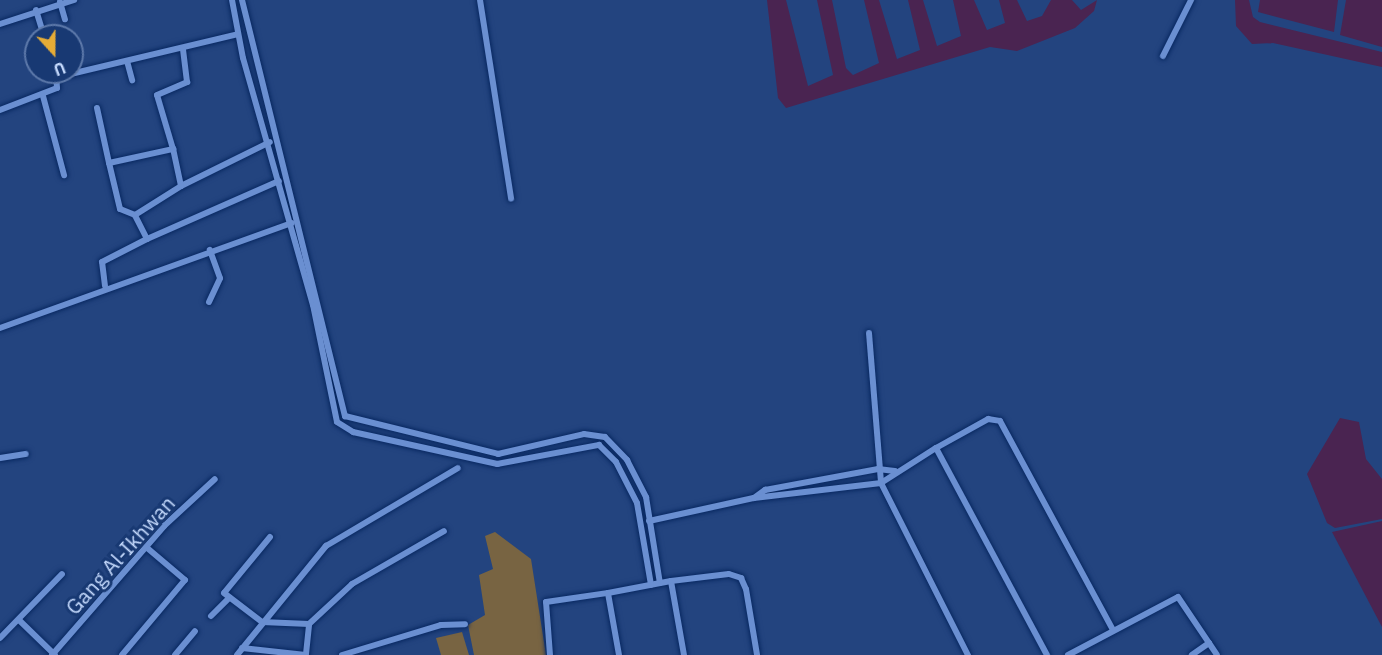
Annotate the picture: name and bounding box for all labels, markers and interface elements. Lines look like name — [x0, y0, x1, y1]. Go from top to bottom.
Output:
north arrow — [24, 24, 84, 84]
text: U — [51, 58, 69, 80]
street label: Gang Al-Ikhwan — [60, 491, 180, 619]

